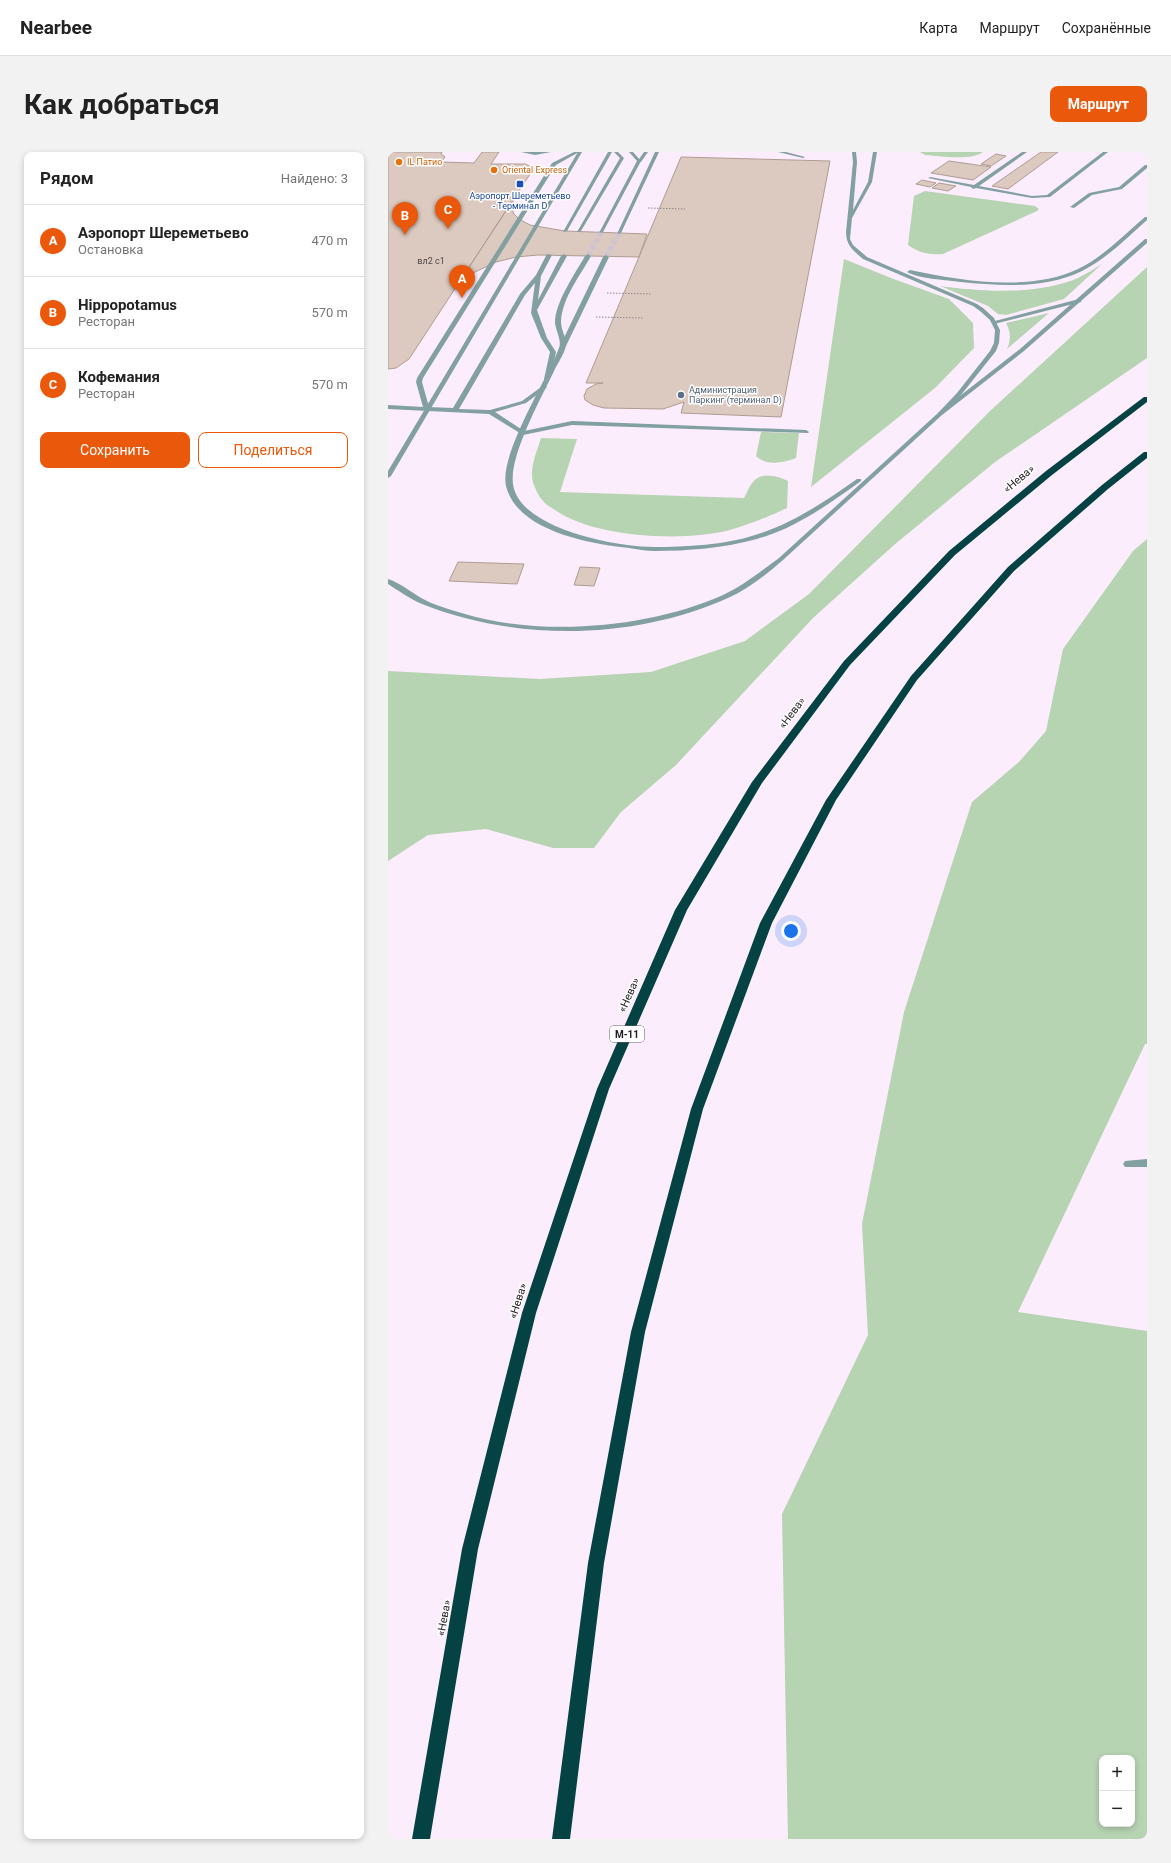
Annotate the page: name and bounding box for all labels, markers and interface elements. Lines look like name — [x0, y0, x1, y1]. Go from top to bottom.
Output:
text: Nearbee — [20, 16, 92, 39]
text: Карта — [919, 20, 958, 36]
text: Маршрут — [980, 20, 1040, 36]
text: Сохранённые — [1062, 20, 1151, 36]
button: Маршрут — [1050, 86, 1147, 122]
text: Как добраться — [24, 88, 220, 121]
marker: IL Патио — [394, 157, 404, 167]
place label: IL Патио — [407, 157, 442, 167]
marker: Oriental Express — [489, 165, 499, 175]
place label: Oriental Express — [502, 165, 567, 175]
text: Рядом — [40, 168, 94, 188]
text: Найдено: 3 — [281, 171, 348, 186]
marker: Аэропорт Шереметьево - Терминал D — [515, 179, 525, 189]
place label: Аэропорт Шереметьево - Терминал D — [469, 191, 571, 211]
pin: C — [435, 196, 461, 229]
pin: B — [392, 202, 418, 235]
text: Аэропорт Шереметьево — [78, 224, 249, 242]
text: A — [49, 233, 57, 248]
text: 470 m — [311, 233, 348, 248]
text: Остановка — [78, 242, 143, 257]
house number: вл2 с1 — [417, 256, 445, 266]
pin: A — [449, 265, 475, 298]
text: Hippopotamus — [78, 296, 177, 314]
text: B — [49, 305, 57, 320]
text: 570 m — [311, 305, 348, 320]
text: Ресторан — [78, 314, 135, 329]
text: Кофемания — [78, 368, 160, 386]
text: C — [49, 377, 57, 392]
text: 570 m — [311, 377, 348, 392]
place label: Администрация Паркинг (терминал D) — [689, 385, 782, 406]
text: Ресторан — [78, 386, 135, 401]
marker: Администрация Паркинг (терминал D) — [676, 390, 686, 400]
button: Сохранить — [40, 432, 190, 468]
button: Поделиться — [198, 432, 348, 468]
street label: «Нева» — [1001, 462, 1037, 496]
street label: «Нева» — [776, 695, 808, 731]
your location — [781, 921, 801, 941]
street label: «Нева» — [616, 976, 642, 1014]
road number: М-11 — [610, 1026, 644, 1042]
street label: «Нева» — [506, 1282, 530, 1320]
street label: «Нева» — [434, 1599, 454, 1637]
map controls — [1099, 1755, 1135, 1827]
button: + — [1099, 1755, 1135, 1791]
button: − — [1099, 1791, 1135, 1827]

